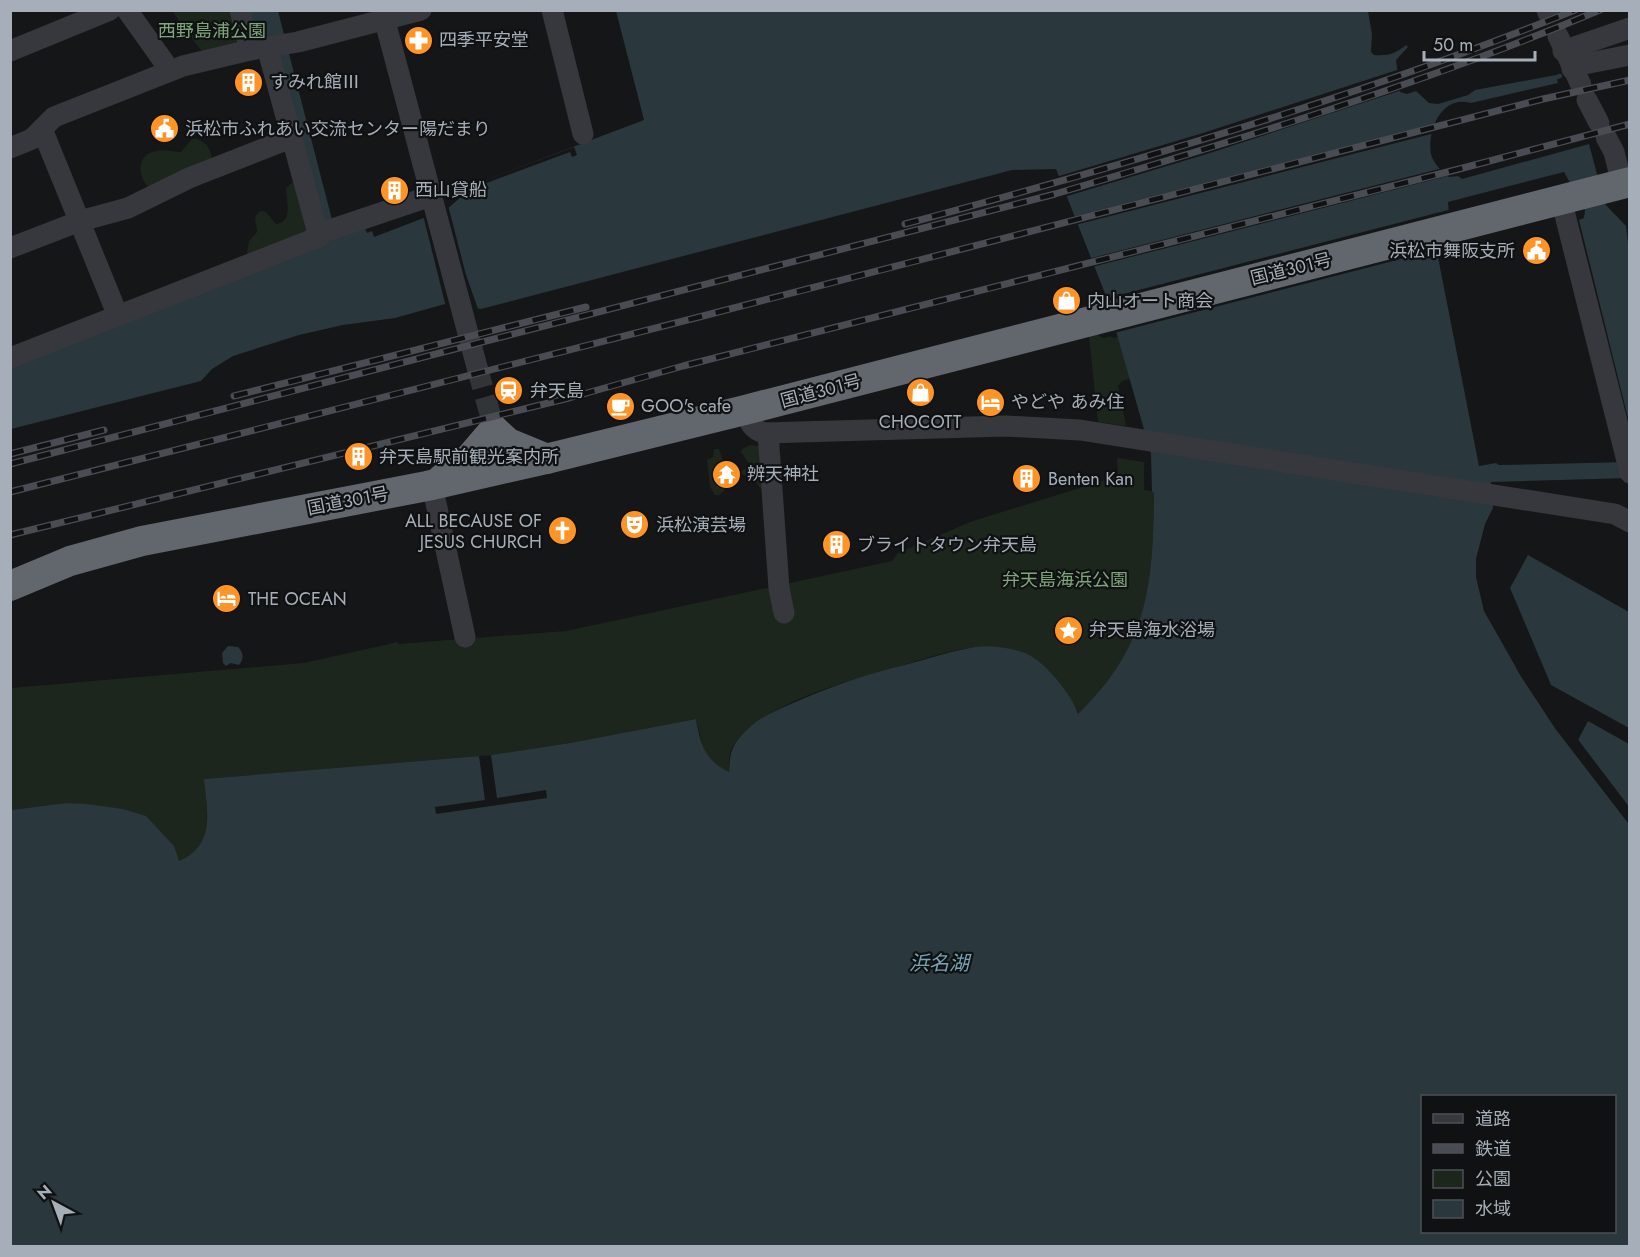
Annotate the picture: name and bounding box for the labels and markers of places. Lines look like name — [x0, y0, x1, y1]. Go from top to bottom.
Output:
pharmacy icon: 四季平安堂 — [402, 24, 434, 56]
place label: 四季平安堂 — [439, 27, 529, 53]
building icon: すみれ館Ⅲ — [233, 66, 265, 98]
place label: すみれ館Ⅲ — [270, 69, 360, 95]
public building icon: 浜松市ふれあい交流センター陽だまり — [148, 113, 180, 145]
place label: 浜松市ふれあい交流センター陽だまり — [185, 116, 491, 142]
building icon: 西山貸船 — [378, 174, 410, 206]
place label: 西山貸船 — [415, 177, 487, 203]
public building icon: 浜松市舞阪支所 — [1520, 235, 1552, 267]
place label: 浜松市舞阪支所 — [1389, 238, 1515, 264]
shop icon: 内山オート商会 — [1050, 285, 1082, 317]
place label: 内山オート商会 — [1087, 288, 1213, 314]
station icon: 弁天島 — [493, 375, 525, 407]
shop icon: CHOCOTT — [904, 377, 936, 409]
place label: 弁天島 — [530, 378, 584, 404]
hotel icon: やどや あみ住 — [974, 386, 1006, 418]
place label: やどや あみ住 — [1011, 389, 1124, 415]
cafe icon: GOO's cafe — [604, 390, 636, 422]
place label: GOO's cafe — [641, 393, 731, 419]
place label: CHOCOTT — [879, 409, 962, 435]
building icon: 弁天島駅前観光案内所 — [342, 441, 374, 473]
place label: 弁天島駅前観光案内所 — [379, 444, 559, 470]
temple icon: 辨天神社 — [710, 458, 742, 490]
place label: 辨天神社 — [747, 461, 819, 487]
building icon: Benten Kan — [1011, 463, 1043, 495]
place label: Benten Kan — [1048, 466, 1133, 492]
place label: ALL BECAUSE OF JESUS CHURCH — [405, 508, 542, 555]
theatre icon: 浜松演芸場 — [619, 509, 651, 541]
place label: 浜松演芸場 — [656, 512, 746, 538]
church icon: ALL BECAUSE OF JESUS CHURCH — [547, 515, 579, 547]
building icon: ブライトタウン弁天島 — [820, 529, 852, 561]
place label: ブライトタウン弁天島 — [857, 532, 1037, 558]
hotel icon: THE OCEAN — [211, 583, 243, 615]
place label: THE OCEAN — [248, 586, 347, 612]
place icon: 弁天島海水浴場 — [1052, 614, 1084, 646]
place label: 弁天島海水浴場 — [1089, 617, 1215, 643]

